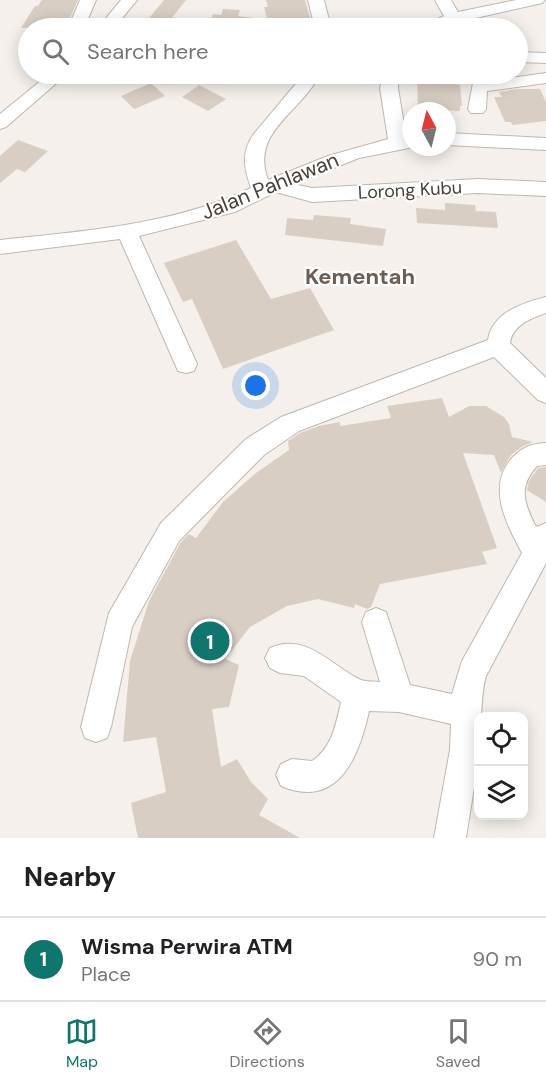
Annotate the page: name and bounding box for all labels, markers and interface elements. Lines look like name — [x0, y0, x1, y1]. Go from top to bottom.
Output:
search box — [18, 18, 528, 84]
icon: search — [39, 35, 72, 68]
text: Search here — [87, 37, 208, 66]
north arrow — [402, 102, 456, 156]
street label: Jalan Pahlawan — [197, 146, 343, 226]
street label: Lorong Kubu — [357, 175, 463, 205]
district label: Kementah — [305, 262, 415, 291]
your location — [241, 371, 270, 400]
pin: 1 — [190, 618, 230, 664]
map controls — [474, 712, 528, 820]
button: locate — [474, 712, 528, 766]
button: layers — [474, 766, 528, 820]
text: Nearby — [24, 860, 116, 894]
text: Wisma Perwira ATM — [81, 932, 293, 961]
text: 1 — [40, 946, 47, 972]
text: 90 m — [473, 946, 522, 972]
text: Place — [81, 961, 131, 987]
tab: Map — [65, 1015, 98, 1072]
tab: Directions — [229, 1015, 305, 1072]
tab: Saved — [436, 1015, 481, 1072]

